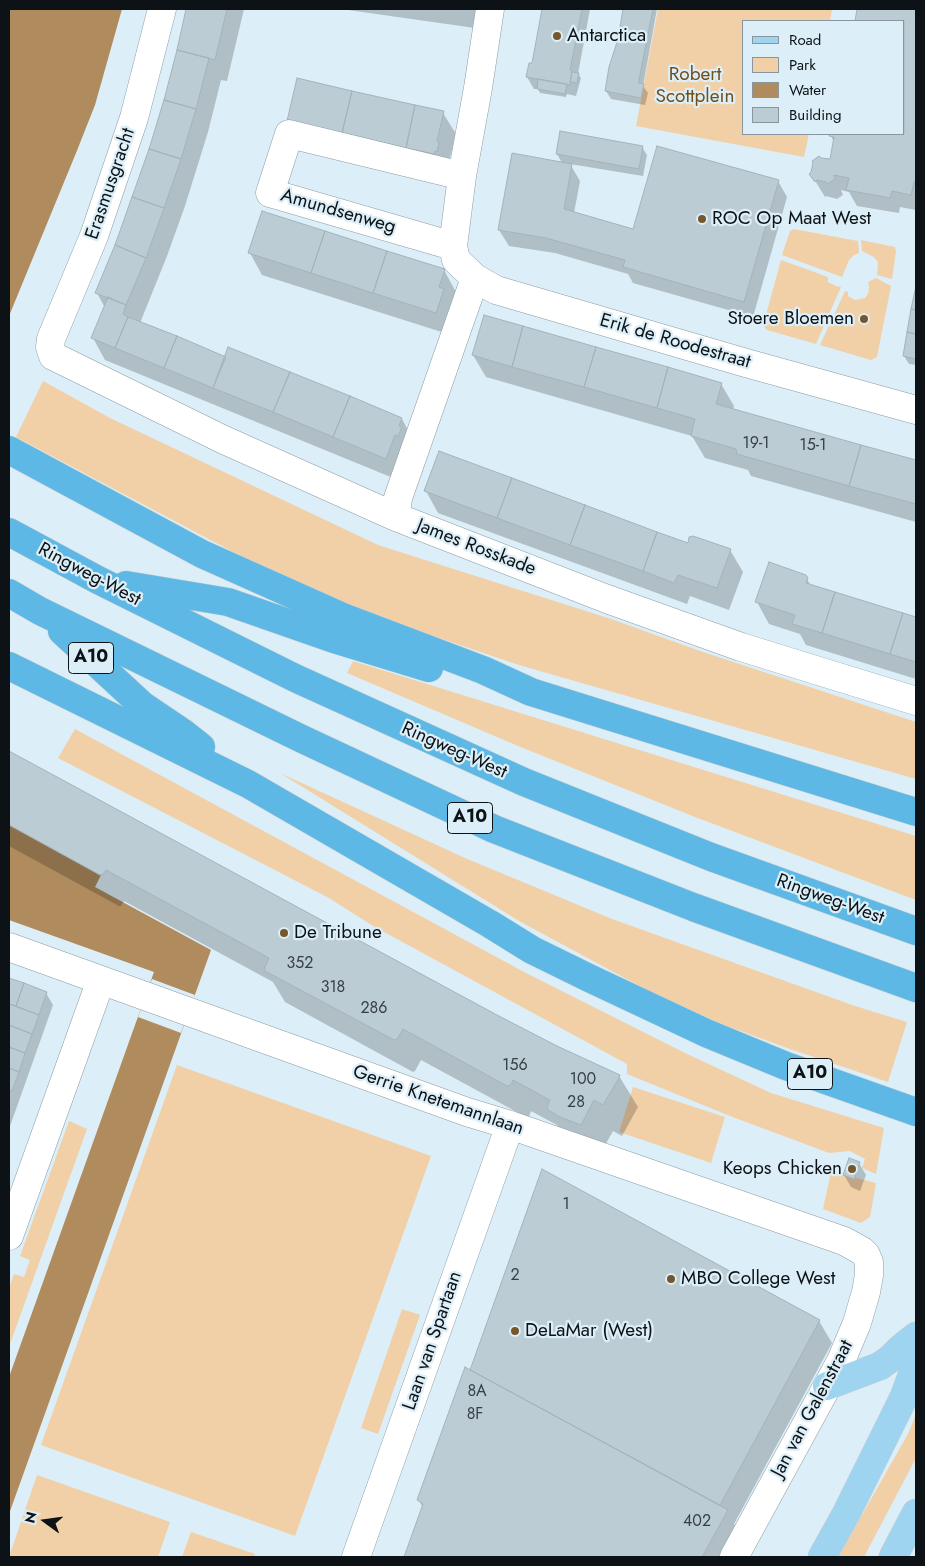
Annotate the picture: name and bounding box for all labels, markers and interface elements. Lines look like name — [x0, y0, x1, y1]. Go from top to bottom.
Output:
legend — [742, 20, 905, 135]
place label: Antarctica — [567, 25, 646, 47]
text: Road — [789, 29, 821, 51]
marker: Antarctica — [551, 30, 563, 42]
text: Park — [789, 54, 816, 76]
park label: Robert Scottplein — [656, 64, 734, 108]
text: Water — [789, 79, 826, 101]
text: Building — [789, 104, 841, 126]
street label: Erasmusgracht — [81, 125, 141, 243]
street label: Amundsenweg — [278, 185, 398, 239]
place label: ROC Op Maat West — [712, 208, 871, 230]
marker: ROC Op Maat West — [696, 213, 708, 225]
place label: Stoere Bloemen — [727, 308, 854, 330]
street label: Erik de Roodestraat — [597, 310, 753, 374]
marker: Stoere Bloemen — [858, 313, 870, 325]
house number: 19-1 — [743, 434, 769, 454]
house number: 15-1 — [800, 436, 826, 456]
street label: James Rosskade — [413, 515, 539, 581]
street label: Ringweg-West — [34, 538, 144, 612]
road number: A10 — [68, 642, 114, 674]
street label: Ringweg-West — [398, 718, 510, 784]
road number: A10 — [448, 802, 492, 834]
street label: Ringweg-West — [773, 870, 887, 930]
place label: De Tribune — [294, 922, 382, 944]
marker: De Tribune — [278, 927, 290, 939]
house number: 352 — [287, 954, 313, 974]
house number: 318 — [321, 978, 345, 998]
house number: 286 — [360, 999, 388, 1019]
house number: 156 — [502, 1056, 528, 1076]
road number: A10 — [788, 1058, 832, 1090]
street label: Gerrie Knetemannlaan — [350, 1061, 526, 1141]
house number: 100 — [570, 1070, 596, 1090]
house number: 28 — [567, 1093, 585, 1113]
place label: Keops Chicken — [723, 1158, 842, 1180]
marker: Keops Chicken — [846, 1163, 858, 1175]
house number: 1 — [562, 1195, 570, 1215]
house number: 2 — [510, 1266, 520, 1286]
place label: MBO College West — [681, 1268, 835, 1290]
street label: Laan van Spartaan — [399, 1269, 467, 1413]
marker: MBO College West — [665, 1273, 677, 1285]
place label: DeLaMar (West) — [525, 1320, 653, 1342]
marker: DeLaMar (West) — [509, 1325, 521, 1337]
street label: Jan van Galenstraat — [767, 1336, 859, 1482]
house number: 8A — [467, 1382, 487, 1402]
house number: 8F — [467, 1405, 483, 1425]
north arrow — [20, 1496, 70, 1546]
text: N — [19, 1510, 41, 1525]
house number: 402 — [683, 1512, 711, 1532]

